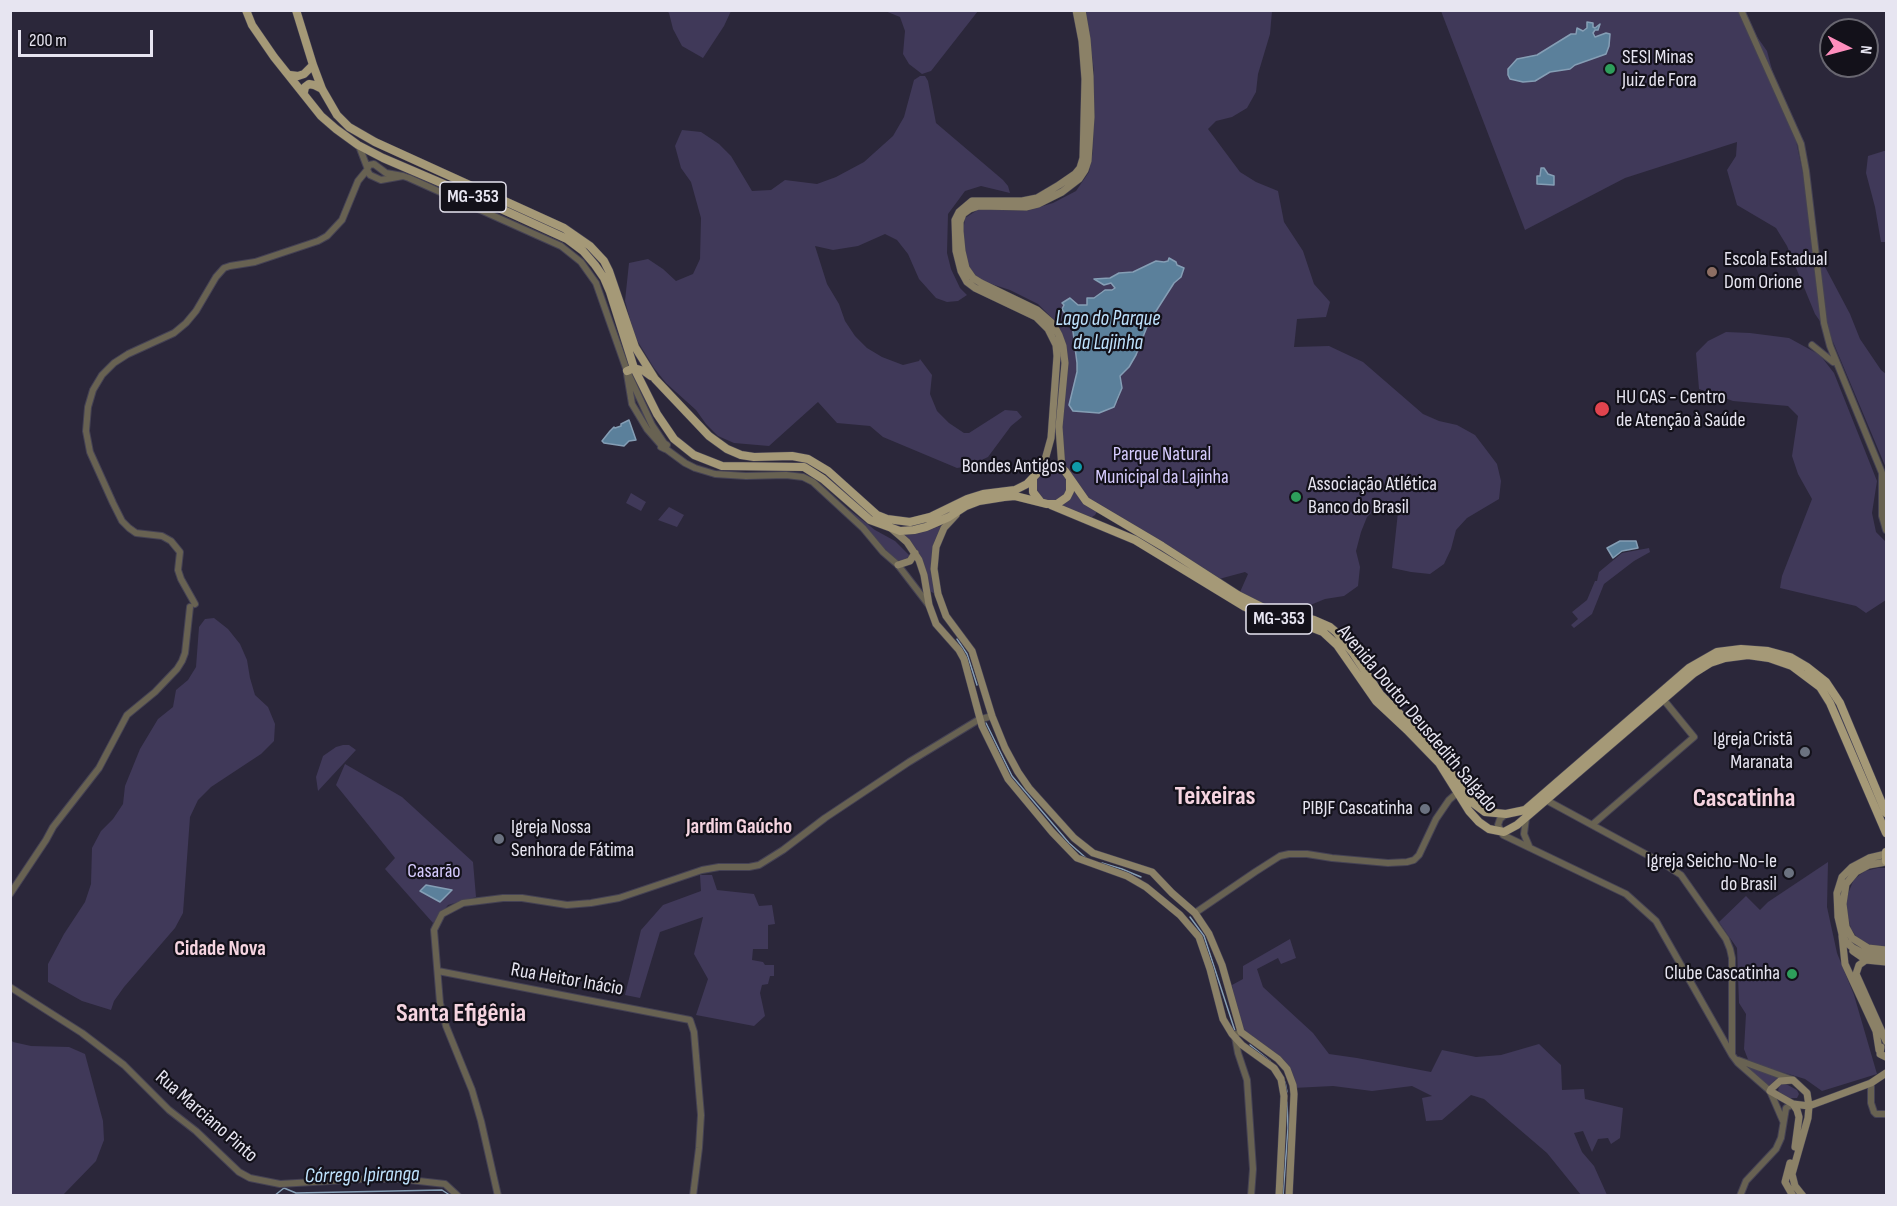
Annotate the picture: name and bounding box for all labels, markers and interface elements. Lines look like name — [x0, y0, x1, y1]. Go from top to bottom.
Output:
scale bar — [21, 18, 156, 56]
north arrow — [1819, 18, 1879, 78]
text: 200 m — [29, 30, 67, 51]
text: N — [1856, 44, 1875, 55]
place label: SESI Minas Juiz de Fora — [1622, 46, 1697, 93]
marker: SESI Minas Juiz de Fora — [1603, 62, 1617, 76]
road number: MG-353 — [440, 182, 506, 212]
place label: Escola Estadual Dom Orione — [1724, 248, 1827, 295]
marker: Escola Estadual Dom Orione — [1705, 265, 1719, 279]
water label: Lago do Parque da Lajinha — [1056, 307, 1160, 357]
place label: HU CAS - Centro de Atenção à Saúde — [1616, 386, 1745, 433]
marker: HU CAS - Centro de Atenção à Saúde — [1593, 400, 1611, 418]
park label: Parque Natural Municipal da Lajinha — [1095, 443, 1229, 490]
place label: Bondes Antigos — [962, 455, 1065, 479]
marker: Bondes Antigos — [1070, 460, 1084, 474]
place label: Associação Atlética Banco do Brasil — [1308, 473, 1437, 520]
marker: Associação Atlética Banco do Brasil — [1289, 490, 1303, 504]
road number: MG-353 — [1246, 604, 1312, 634]
street label: Avenida Doutor Deusdedith Salgado — [1332, 621, 1502, 817]
place label: Igreja Cristã Maranata — [1713, 728, 1793, 775]
marker: Igreja Cristã Maranata — [1798, 745, 1812, 759]
district label: Teixeiras — [1174, 781, 1256, 813]
district label: Cascatinha — [1693, 783, 1795, 815]
place label: PIBJF Cascatinha — [1302, 797, 1413, 821]
marker: PIBJF Cascatinha — [1418, 802, 1432, 816]
district label: Jardim Gaúcho — [686, 815, 792, 841]
place label: Igreja Nossa Senhora de Fátima — [511, 816, 634, 863]
marker: Igreja Nossa Senhora de Fátima — [492, 832, 506, 846]
place label: Igreja Seicho-No-Ie do Brasil — [1647, 850, 1777, 897]
park label: Casarão — [407, 860, 461, 884]
marker: Igreja Seicho-No-Ie do Brasil — [1782, 866, 1796, 880]
district label: Cidade Nova — [174, 937, 266, 963]
street label: Rua Heitor Inácio — [509, 958, 625, 1002]
place label: Clube Cascatinha — [1664, 962, 1780, 986]
marker: Clube Cascatinha — [1785, 967, 1799, 981]
district label: Santa Efigênia — [396, 998, 526, 1030]
street label: Rua Marciano Pinto — [150, 1066, 262, 1168]
water label: Córrego Ipiranga — [304, 1162, 420, 1190]

